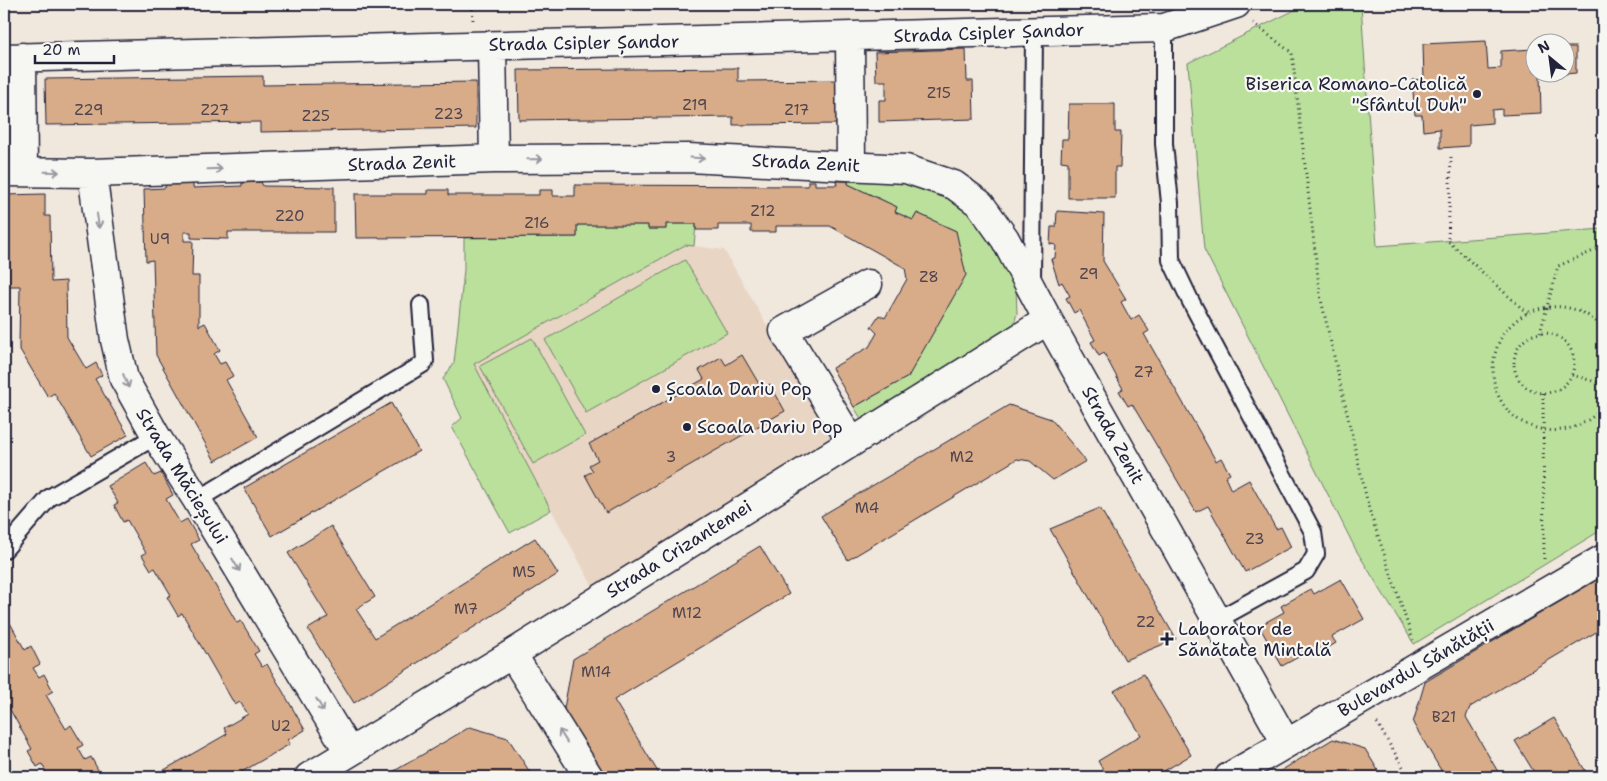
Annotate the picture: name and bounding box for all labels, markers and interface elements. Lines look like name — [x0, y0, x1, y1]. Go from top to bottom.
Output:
street label: Strada Csipler Șandor — [893, 18, 1085, 48]
street label: Strada Csipler Șandor — [488, 29, 680, 57]
scale bar — [35, 32, 114, 64]
north arrow — [1524, 32, 1574, 82]
text: N — [1534, 36, 1553, 57]
text: 20 m — [42, 40, 81, 60]
place label: Biserica Romano-Catolică "Sfântul Duh" — [1246, 72, 1467, 117]
house number: Z15 — [927, 83, 951, 103]
marker: Biserica Romano-Catolică "Sfântul Duh" — [1471, 88, 1483, 100]
house number: Z19 — [683, 95, 707, 115]
house number: Z29 — [75, 100, 103, 120]
house number: Z27 — [201, 100, 229, 120]
house number: Z17 — [785, 100, 809, 120]
house number: Z23 — [435, 104, 463, 124]
house number: Z25 — [302, 106, 330, 126]
street label: Strada Zenit — [751, 148, 861, 178]
street label: Strada Zenit — [347, 149, 457, 177]
one-way arrow — [689, 153, 705, 163]
one-way arrow — [526, 154, 543, 164]
one-way arrow — [206, 164, 223, 174]
one-way arrow — [44, 167, 60, 177]
house number: Z12 — [751, 201, 775, 221]
house number: Z20 — [275, 206, 305, 226]
one-way arrow — [94, 213, 104, 229]
house number: Z16 — [524, 213, 550, 233]
house number: U9 — [150, 229, 170, 249]
house number: Z9 — [1079, 264, 1099, 284]
house number: Z8 — [919, 267, 939, 287]
house number: Z7 — [1134, 362, 1154, 382]
one-way arrow — [122, 373, 132, 388]
place label: Școala Dariu Pop — [666, 377, 812, 401]
street label: Strada Zenit — [1076, 382, 1150, 488]
marker: Școala Dariu Pop — [650, 383, 662, 395]
street label: Strada Măcieșului — [131, 404, 233, 548]
place label: Scoala Dariu Pop — [697, 415, 843, 439]
marker: Scoala Dariu Pop — [681, 421, 693, 433]
house number: 3 — [666, 447, 676, 467]
house number: M2 — [950, 447, 974, 467]
street label: Strada Crizantemei — [602, 494, 756, 604]
house number: M4 — [855, 498, 879, 518]
house number: Z3 — [1245, 529, 1265, 549]
one-way arrow — [232, 558, 242, 572]
house number: M5 — [512, 562, 536, 582]
house number: M7 — [454, 599, 478, 619]
house number: M12 — [672, 603, 702, 623]
house number: Z2 — [1136, 612, 1156, 632]
street label: Bulevardul Sănătății — [1333, 613, 1499, 723]
place label: Laborator de Sănătate Mintală — [1178, 617, 1331, 662]
marker: Laborator de Sănătate Mintală — [1160, 632, 1174, 646]
house number: M14 — [581, 662, 611, 682]
one-way arrow — [316, 697, 326, 711]
house number: B21 — [1432, 707, 1456, 727]
house number: U2 — [271, 716, 291, 736]
one-way arrow — [558, 729, 568, 743]

